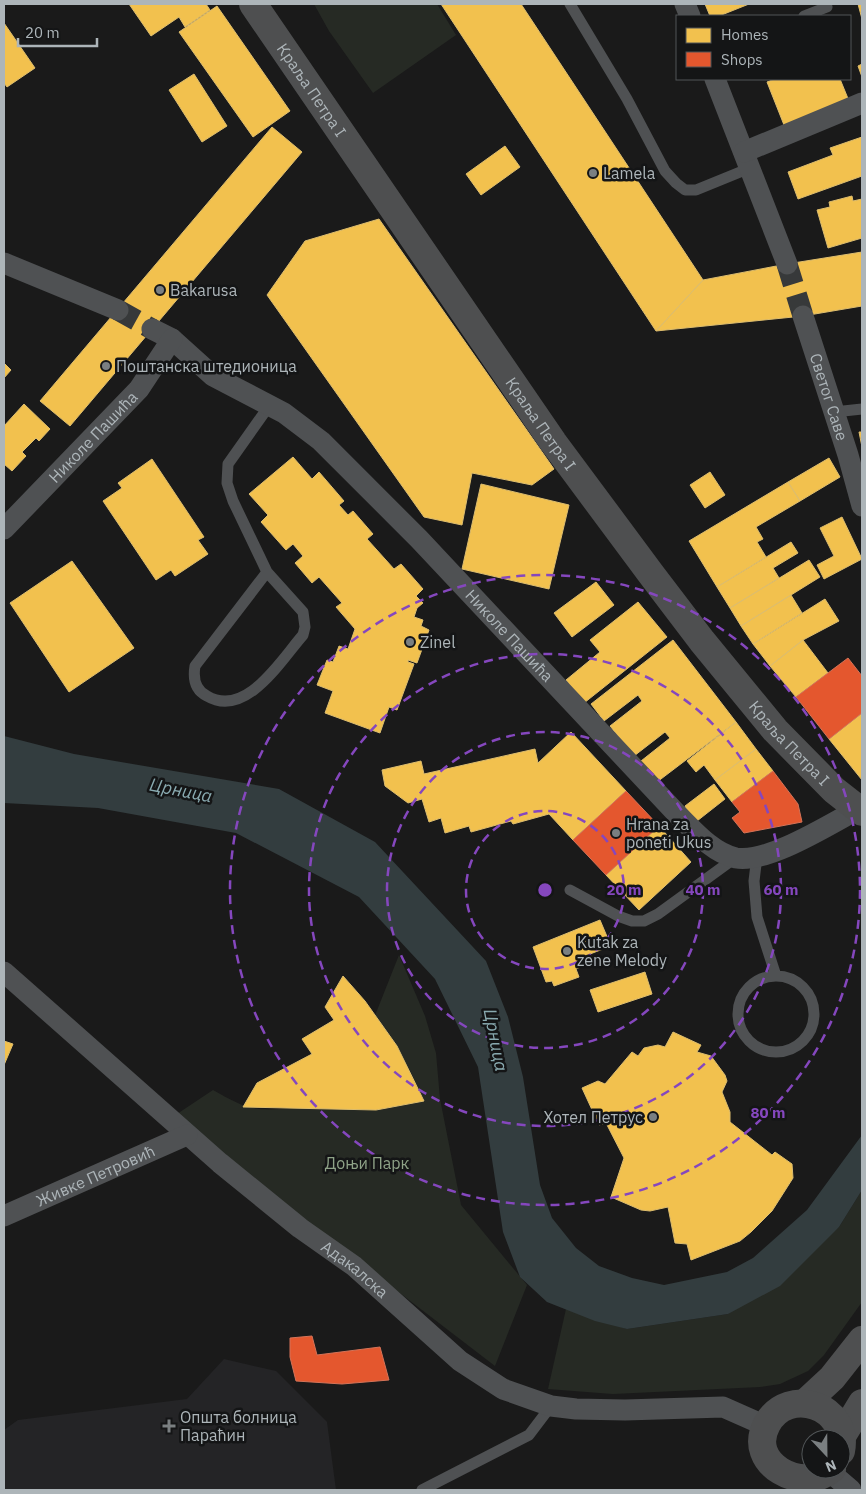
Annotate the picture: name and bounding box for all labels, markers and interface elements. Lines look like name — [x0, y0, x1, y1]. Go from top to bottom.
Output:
scale bar — [18, 15, 96, 47]
legend — [676, 15, 851, 80]
text: 20 m — [25, 23, 60, 42]
text: Homes — [721, 25, 769, 44]
street label: Краља Петра I — [273, 39, 351, 140]
text: Shops — [721, 50, 763, 69]
place label: Lamela — [603, 163, 656, 183]
marker: Lamela — [587, 167, 599, 179]
place label: Bakarusa — [170, 280, 238, 300]
marker: Bakarusa — [154, 284, 166, 296]
street label: Светог Саве — [806, 351, 853, 443]
place label: Поштанска штедионица — [116, 356, 297, 376]
marker: Поштанска штедионица — [100, 360, 112, 372]
street label: Краља Петра I — [502, 373, 580, 474]
street label: Николе Пашића — [44, 387, 142, 487]
street label: Николе Пашића — [461, 585, 558, 686]
place label: Zinel — [420, 632, 456, 652]
marker: Zinel — [404, 636, 416, 648]
street label: Краља Петра I — [745, 696, 834, 790]
water label: Црница — [148, 773, 214, 807]
place label: Hrana za poneti Ukus — [626, 814, 712, 852]
marker: Hrana za poneti Ukus — [610, 827, 622, 839]
text: 20 m — [607, 880, 641, 899]
text: 40 m — [686, 880, 720, 899]
text: 60 m — [764, 880, 798, 899]
centre of rings — [536, 881, 554, 899]
place label: Kutak za zene Melody — [577, 932, 667, 970]
marker: Kutak za zene Melody — [561, 945, 573, 957]
water label: Црница — [479, 1007, 513, 1073]
text: 80 m — [751, 1103, 785, 1122]
place label: Хотел Петрус — [544, 1107, 643, 1127]
marker: Хотел Петрус — [647, 1111, 659, 1123]
street label: Живке Петровић — [33, 1140, 158, 1211]
park label: Доњи Парк — [325, 1153, 410, 1173]
street label: Адакалска — [317, 1236, 393, 1302]
place label: Општа болница Параћин — [180, 1407, 297, 1445]
marker: Општа болница Параћин — [162, 1419, 176, 1433]
north arrow — [801, 1429, 851, 1479]
text: N — [823, 1456, 839, 1476]

